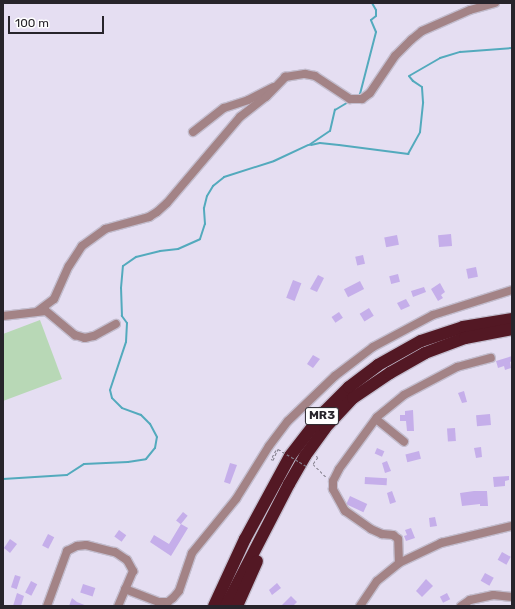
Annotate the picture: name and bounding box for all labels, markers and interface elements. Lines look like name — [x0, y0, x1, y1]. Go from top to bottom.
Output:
scale bar — [10, 8, 106, 34]
text: 100 m — [15, 16, 49, 30]
road number: MR3 — [304, 406, 340, 426]

